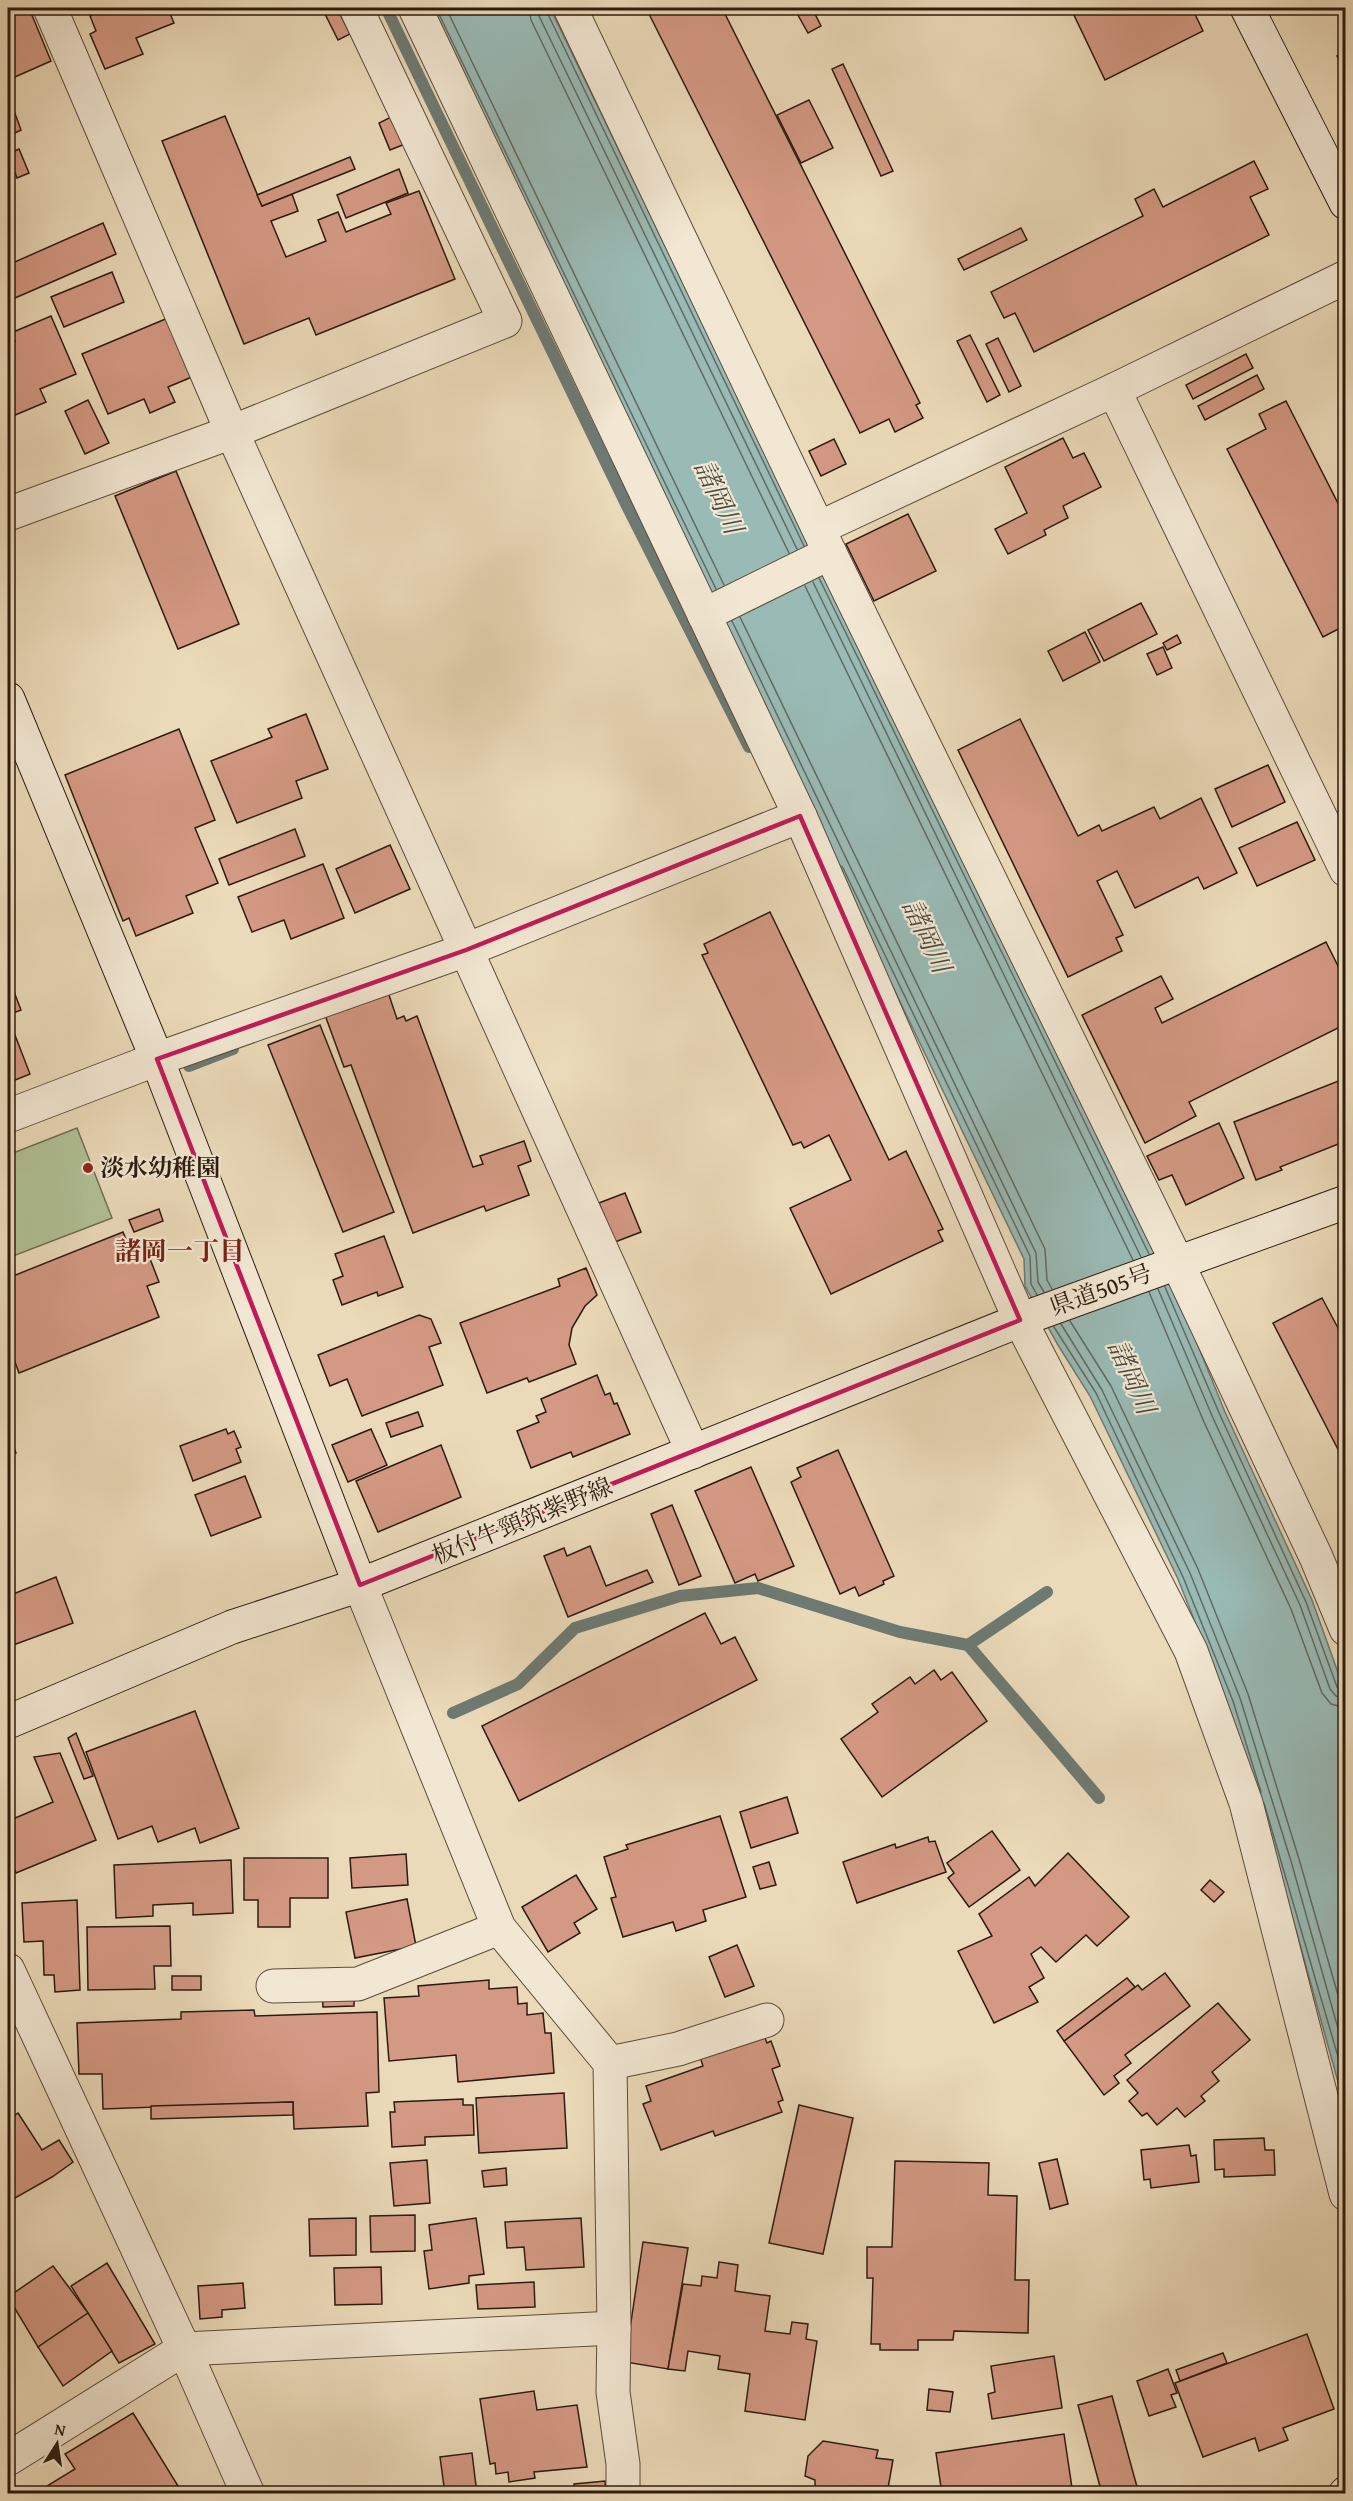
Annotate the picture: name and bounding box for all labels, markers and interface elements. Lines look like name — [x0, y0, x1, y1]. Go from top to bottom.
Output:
water label: 諸岡川 — [685, 453, 755, 543]
water label: 諸岡川 — [893, 892, 963, 982]
place label: 淡水幼稚園 — [100, 1150, 220, 1185]
marker: 淡水幼稚園 — [81, 1161, 95, 1175]
district label: 諸岡一丁目 — [115, 1231, 245, 1270]
street label: 県道505号 — [1045, 1255, 1157, 1324]
water label: 諸岡川 — [1099, 1333, 1167, 1423]
street label: 板付牛頸筑紫野線 — [426, 1468, 617, 1573]
north arrow — [27, 2414, 87, 2474]
text: N — [52, 2416, 68, 2442]

